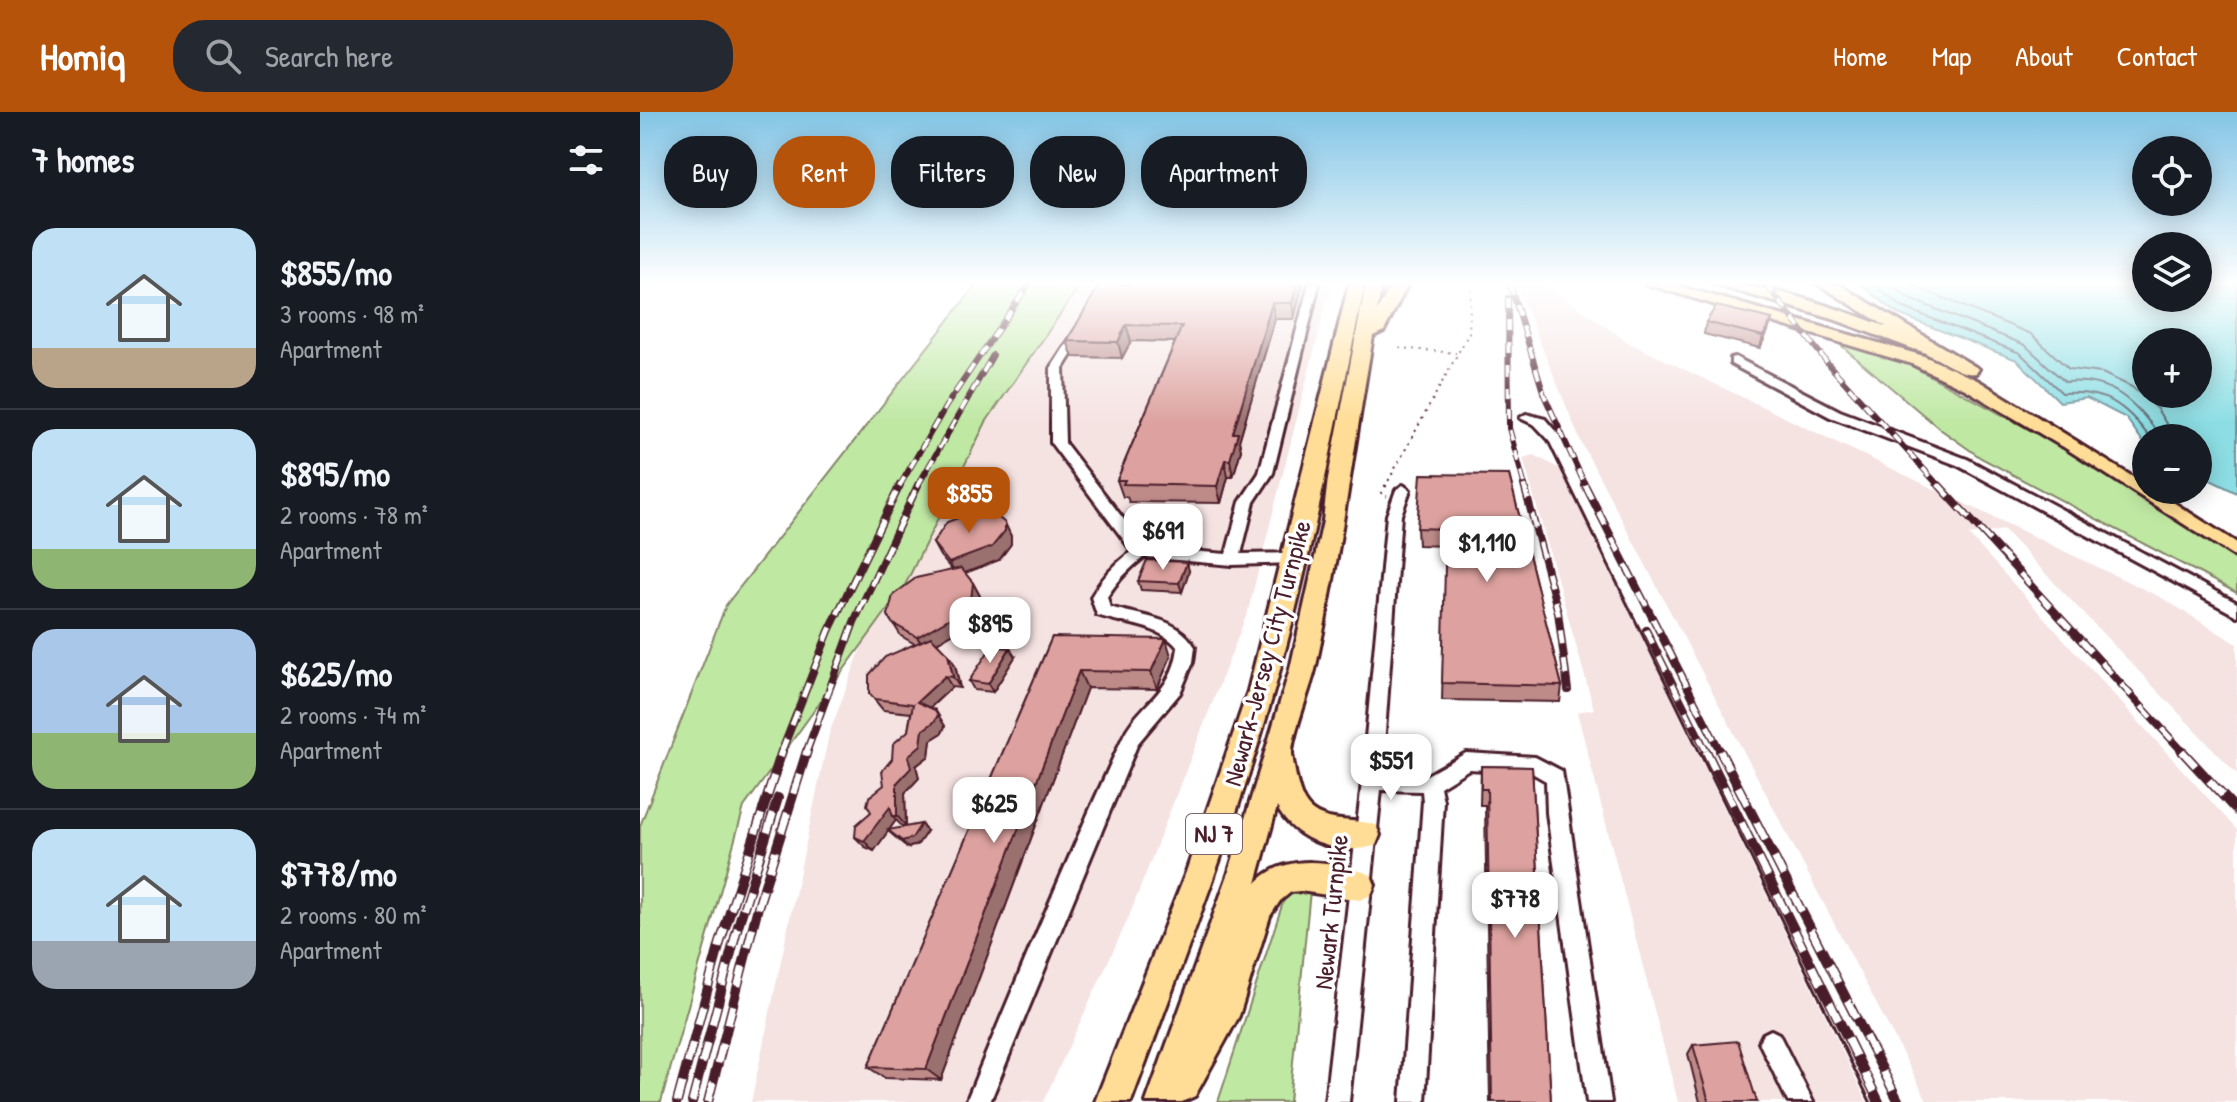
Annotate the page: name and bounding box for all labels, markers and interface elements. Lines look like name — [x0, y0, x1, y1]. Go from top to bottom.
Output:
search box — [173, 20, 733, 92]
text: Homiq — [40, 30, 125, 82]
icon: search — [201, 34, 245, 78]
text: Search here — [265, 36, 393, 76]
text: Home — [1833, 37, 1888, 75]
text: Map — [1932, 37, 1971, 75]
text: About — [2015, 37, 2073, 75]
text: Contact — [2117, 37, 2197, 75]
chip: Buy — [664, 136, 757, 208]
chip: Rent — [773, 136, 875, 208]
chip: Filters — [891, 136, 1014, 208]
chip: New — [1030, 136, 1125, 208]
chip: Apartment — [1141, 136, 1307, 208]
map controls — [2132, 136, 2212, 504]
button: locate — [2132, 136, 2212, 216]
text: 7 homes — [32, 137, 134, 183]
icon: filters — [564, 138, 608, 182]
button: layers — [2132, 232, 2212, 312]
text: $855/mo — [280, 250, 392, 296]
icon: home — [96, 260, 192, 356]
text: 3 rooms · 98 m² — [280, 296, 424, 331]
button: + — [2132, 328, 2212, 408]
text: Apartment — [280, 331, 382, 366]
button: − — [2132, 424, 2212, 504]
text: $895/mo — [280, 451, 390, 497]
icon: home — [96, 461, 192, 557]
pin: $855 — [922, 467, 1016, 535]
text: $855 — [946, 475, 992, 510]
text: 2 rooms · 78 m² — [280, 497, 428, 532]
pin: $691 — [1116, 504, 1210, 572]
text: $691 — [1142, 512, 1184, 547]
street label: Newark-Jersey City Turnpike — [1214, 516, 1319, 789]
pin: $1,110 — [1422, 516, 1552, 584]
text: $1,110 — [1458, 524, 1516, 559]
text: Apartment — [280, 532, 382, 567]
pin: $895 — [943, 597, 1037, 665]
text: $895 — [968, 605, 1012, 640]
text: $625/mo — [280, 651, 392, 697]
icon: home — [96, 661, 192, 757]
text: 2 rooms · 74 m² — [280, 697, 426, 732]
text: Apartment — [280, 732, 382, 767]
pin: $551 — [1344, 734, 1438, 802]
text: $551 — [1369, 742, 1413, 777]
pin: $625 — [947, 777, 1041, 845]
text: $625 — [971, 785, 1017, 820]
road number: NJ 7 — [1186, 814, 1242, 854]
street label: Newark Turnpike — [1305, 833, 1356, 991]
text: $778/mo — [280, 851, 397, 897]
icon: home — [96, 861, 192, 957]
pin: $778 — [1468, 872, 1562, 940]
text: $778 — [1490, 880, 1540, 915]
text: 2 rooms · 80 m² — [280, 897, 427, 932]
text: Apartment — [280, 932, 382, 967]

